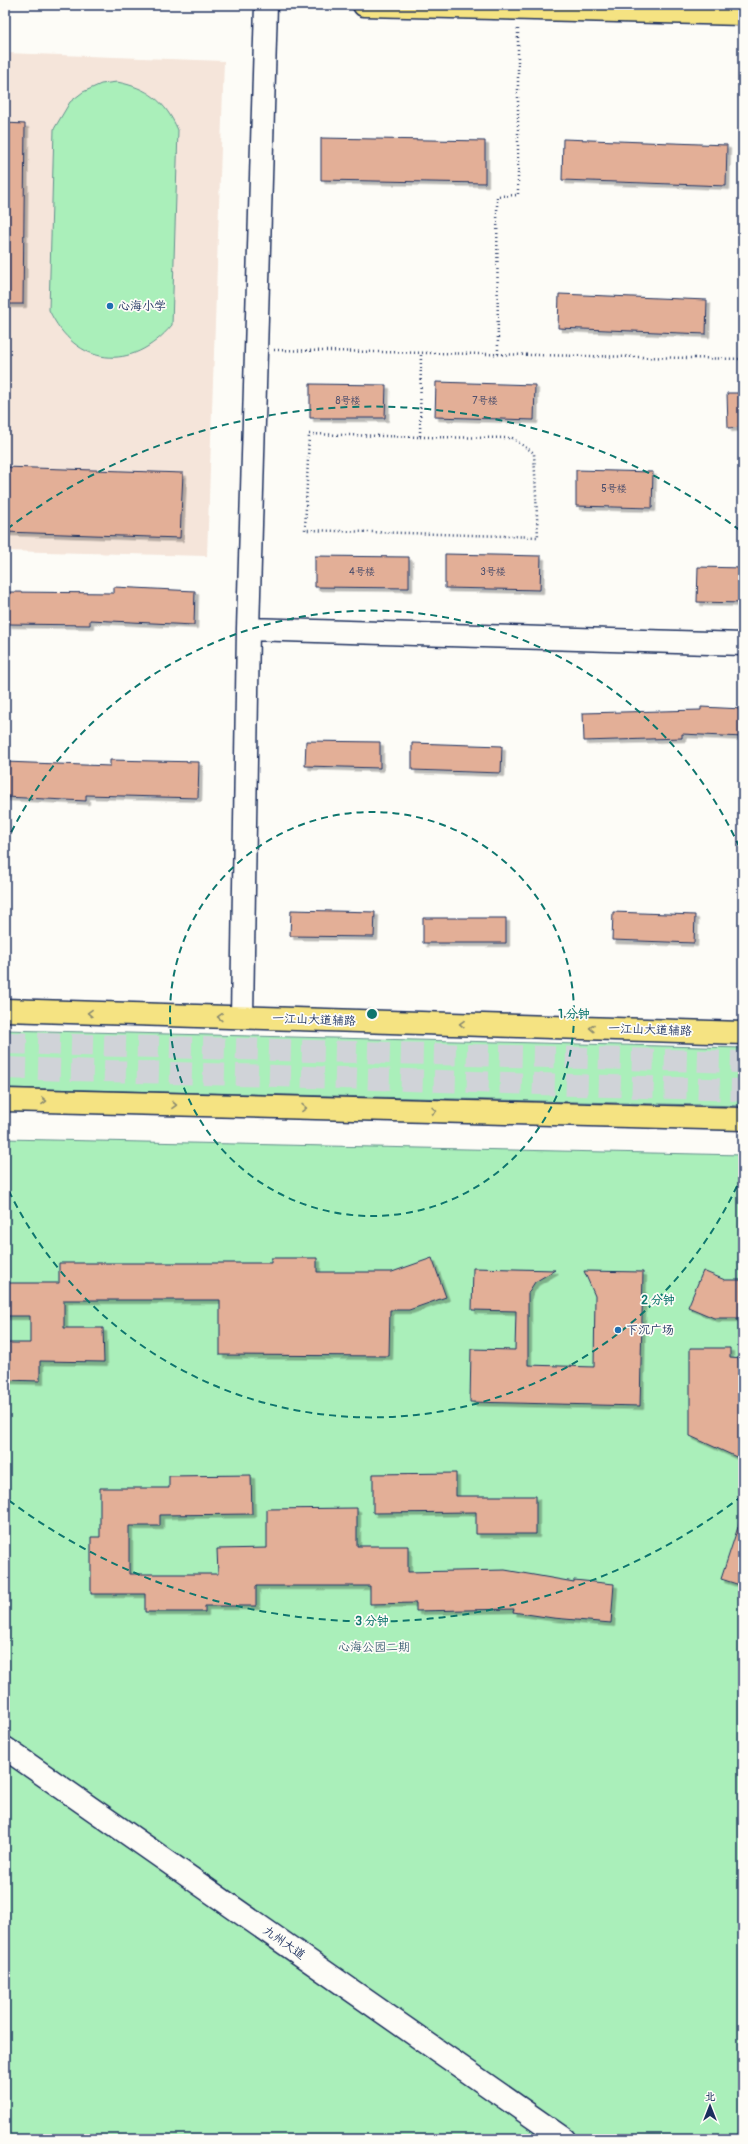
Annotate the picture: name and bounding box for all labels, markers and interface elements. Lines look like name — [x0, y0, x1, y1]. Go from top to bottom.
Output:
place label: 心海小学 — [118, 299, 166, 314]
marker: 心海小学 — [105, 301, 115, 311]
house number: 8号楼 — [335, 395, 361, 407]
house number: 7号楼 — [472, 395, 498, 407]
house number: 5号楼 — [601, 483, 627, 495]
house number: 4号楼 — [349, 566, 375, 578]
house number: 3号楼 — [480, 566, 506, 578]
centre of rings — [365, 1007, 379, 1021]
text: 1 分钟 — [558, 1007, 590, 1022]
one-way arrow — [87, 1008, 93, 1017]
street label: 一江山大道辅路 — [272, 1011, 356, 1029]
one-way arrow — [217, 1013, 223, 1021]
one-way arrow — [459, 1020, 465, 1028]
street label: 一江山大道辅路 — [608, 1021, 692, 1039]
one-way arrow — [589, 1024, 595, 1032]
one-way arrow — [41, 1097, 47, 1106]
one-way arrow — [171, 1101, 177, 1109]
one-way arrow — [301, 1104, 307, 1112]
one-way arrow — [431, 1107, 437, 1115]
text: 2 分钟 — [641, 1293, 675, 1308]
place label: 下沉广场 — [626, 1323, 674, 1338]
marker: 下沉广场 — [613, 1325, 623, 1335]
text: 3 分钟 — [355, 1614, 389, 1629]
park label: 心海公园二期 — [338, 1640, 410, 1655]
street label: 九州大道 — [260, 1923, 308, 1963]
north arrow — [690, 2086, 730, 2126]
text: 北 — [705, 2090, 716, 2103]

